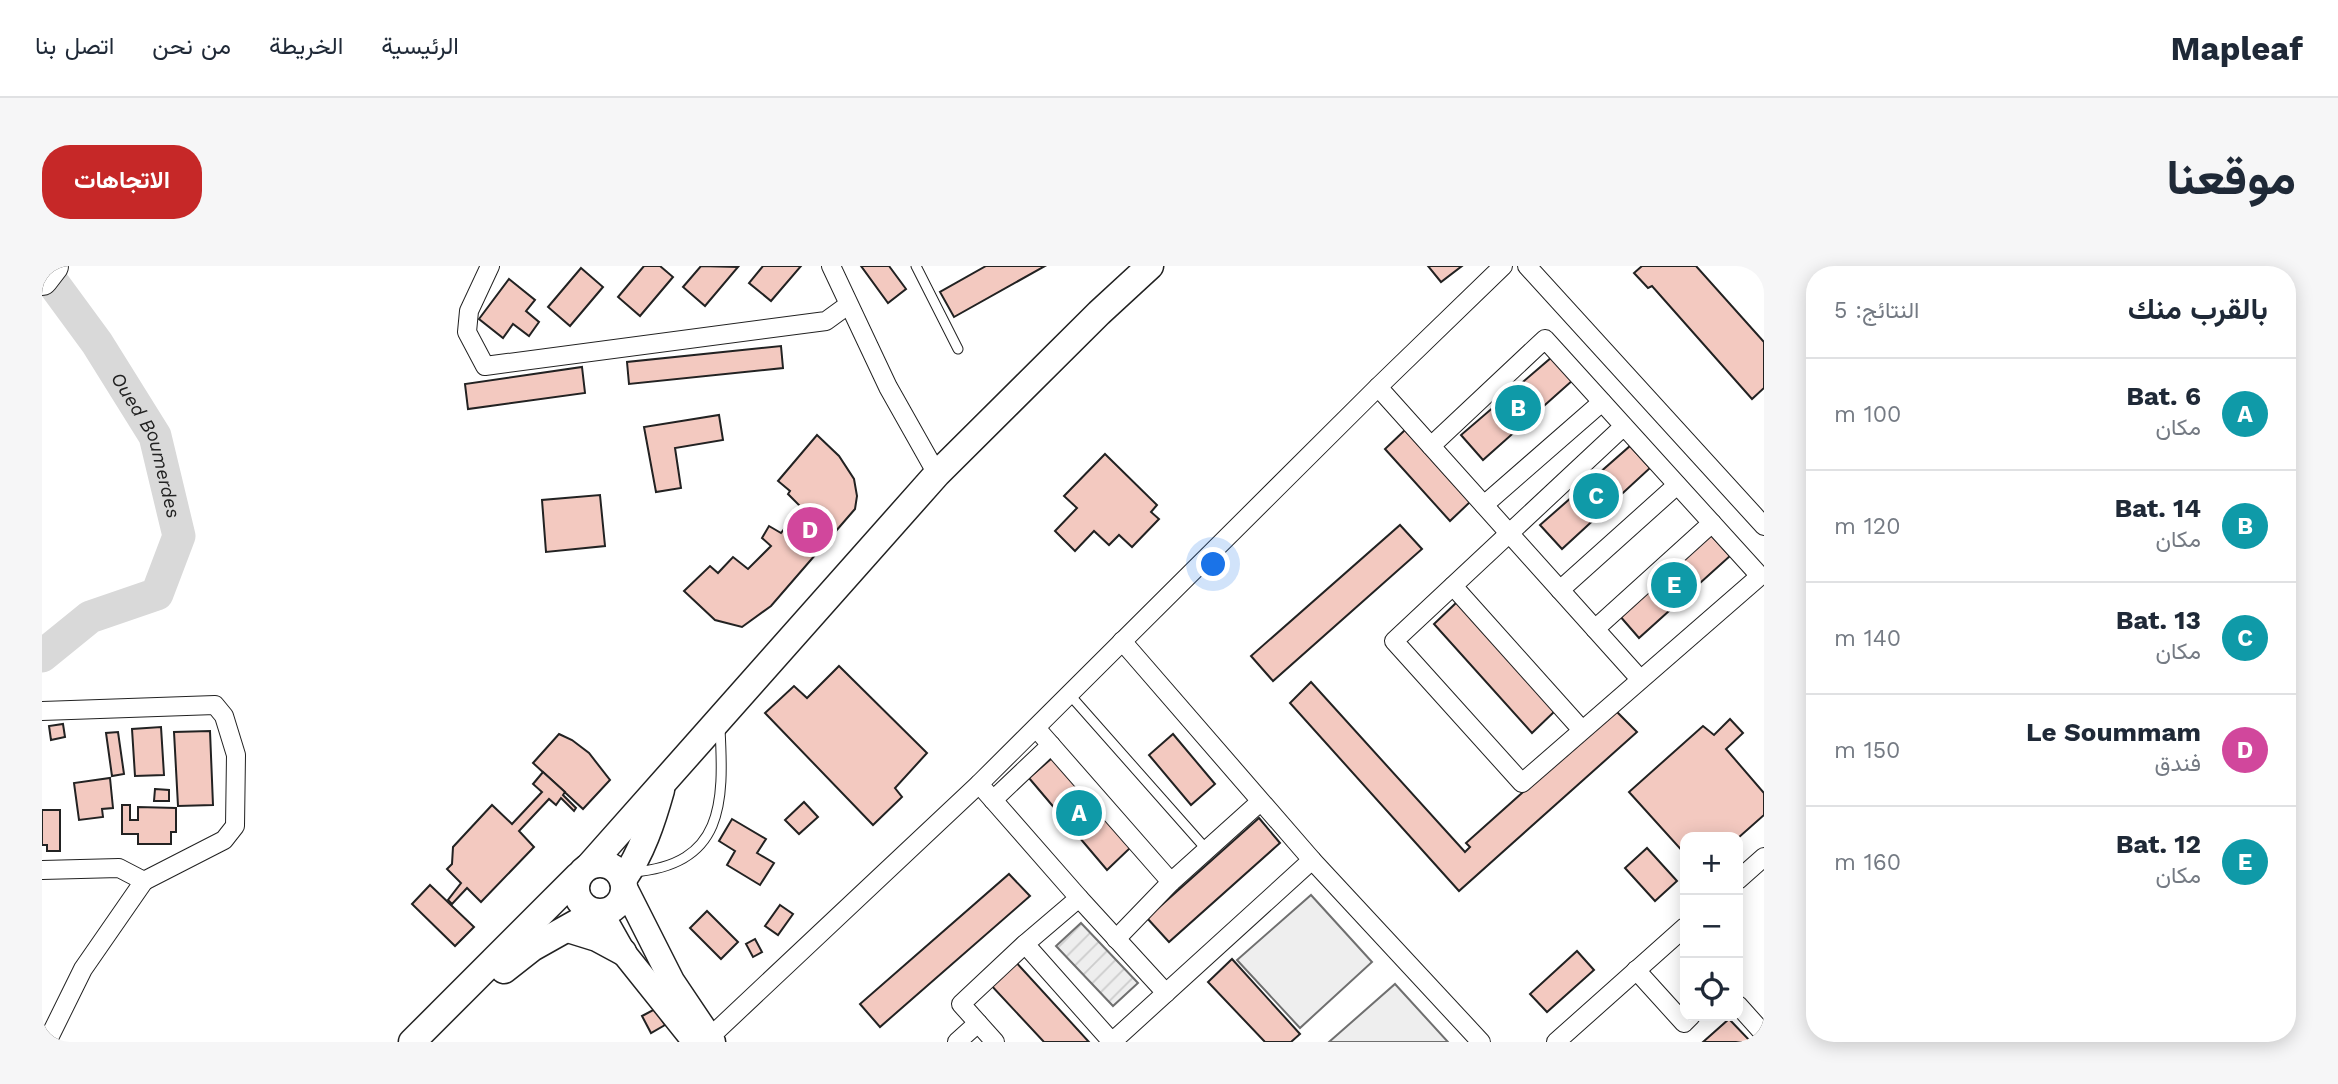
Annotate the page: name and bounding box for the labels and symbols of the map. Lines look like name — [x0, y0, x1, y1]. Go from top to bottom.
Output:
water label: Oued Boumerdes — [107, 368, 186, 521]
pin: B — [1495, 382, 1541, 434]
pin: C — [1573, 470, 1619, 522]
pin: D — [787, 504, 833, 556]
your location — [1196, 547, 1230, 581]
pin: E — [1651, 559, 1697, 611]
pin: A — [1056, 787, 1102, 839]

